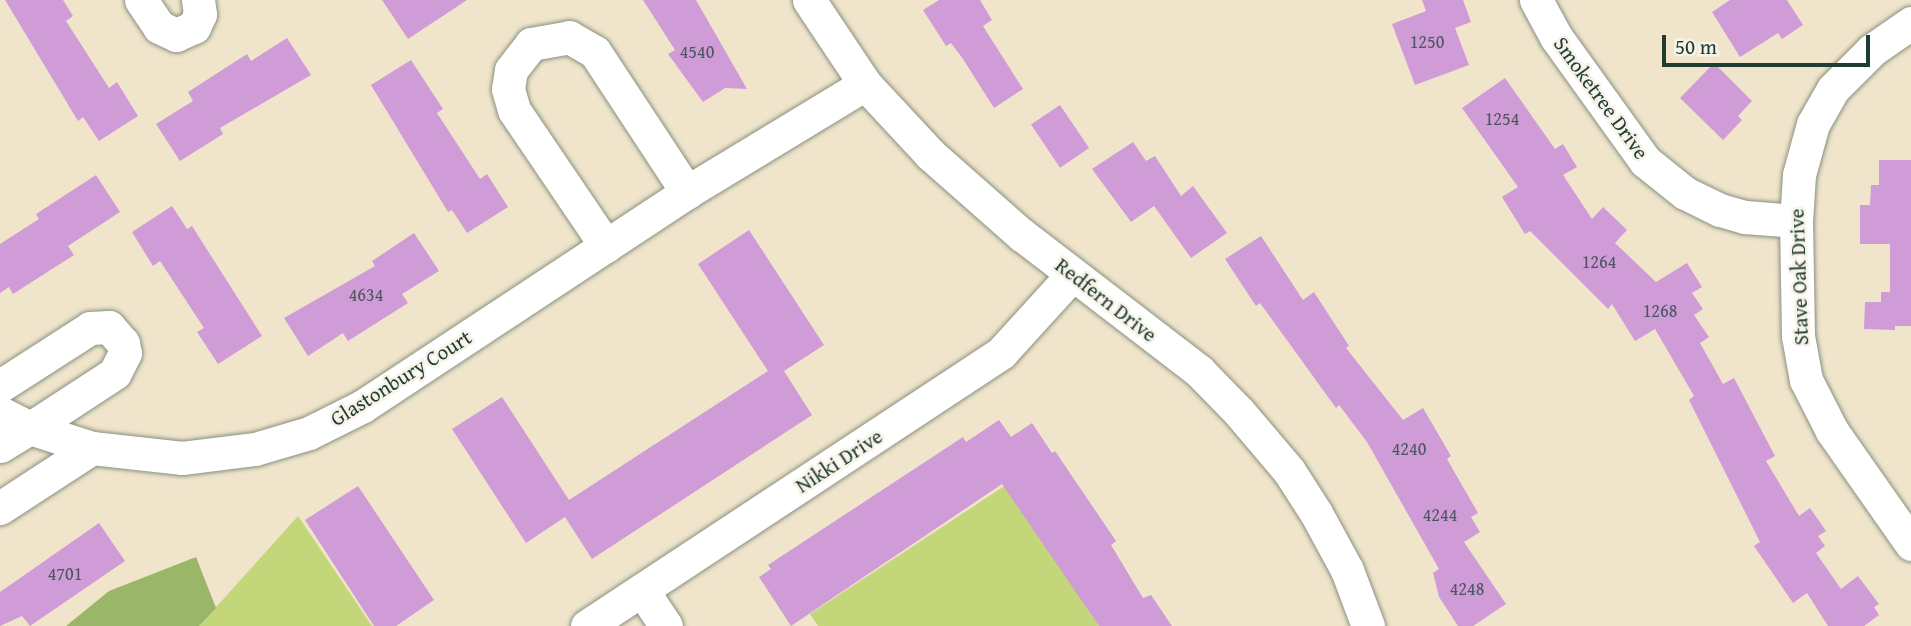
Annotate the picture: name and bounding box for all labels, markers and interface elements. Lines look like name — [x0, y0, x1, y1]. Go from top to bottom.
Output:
scale bar — [1666, 21, 1874, 65]
house number: 1250 — [1410, 31, 1444, 53]
text: 50 m — [1675, 31, 1717, 62]
street label: Smoketree Drive — [1548, 32, 1654, 164]
house number: 4540 — [680, 41, 714, 63]
house number: 1254 — [1485, 108, 1519, 130]
street label: Stave Oak Drive — [1784, 208, 1814, 346]
house number: 1264 — [1582, 251, 1616, 273]
street label: Redfern Drive — [1050, 253, 1162, 347]
house number: 4634 — [349, 284, 383, 306]
house number: 1268 — [1643, 300, 1677, 322]
street label: Glastonbury Court — [326, 324, 476, 432]
street label: Nikki Drive — [791, 424, 887, 498]
house number: 4240 — [1392, 438, 1426, 460]
house number: 4244 — [1423, 504, 1457, 526]
house number: 4701 — [48, 563, 82, 585]
house number: 4248 — [1450, 578, 1484, 600]

